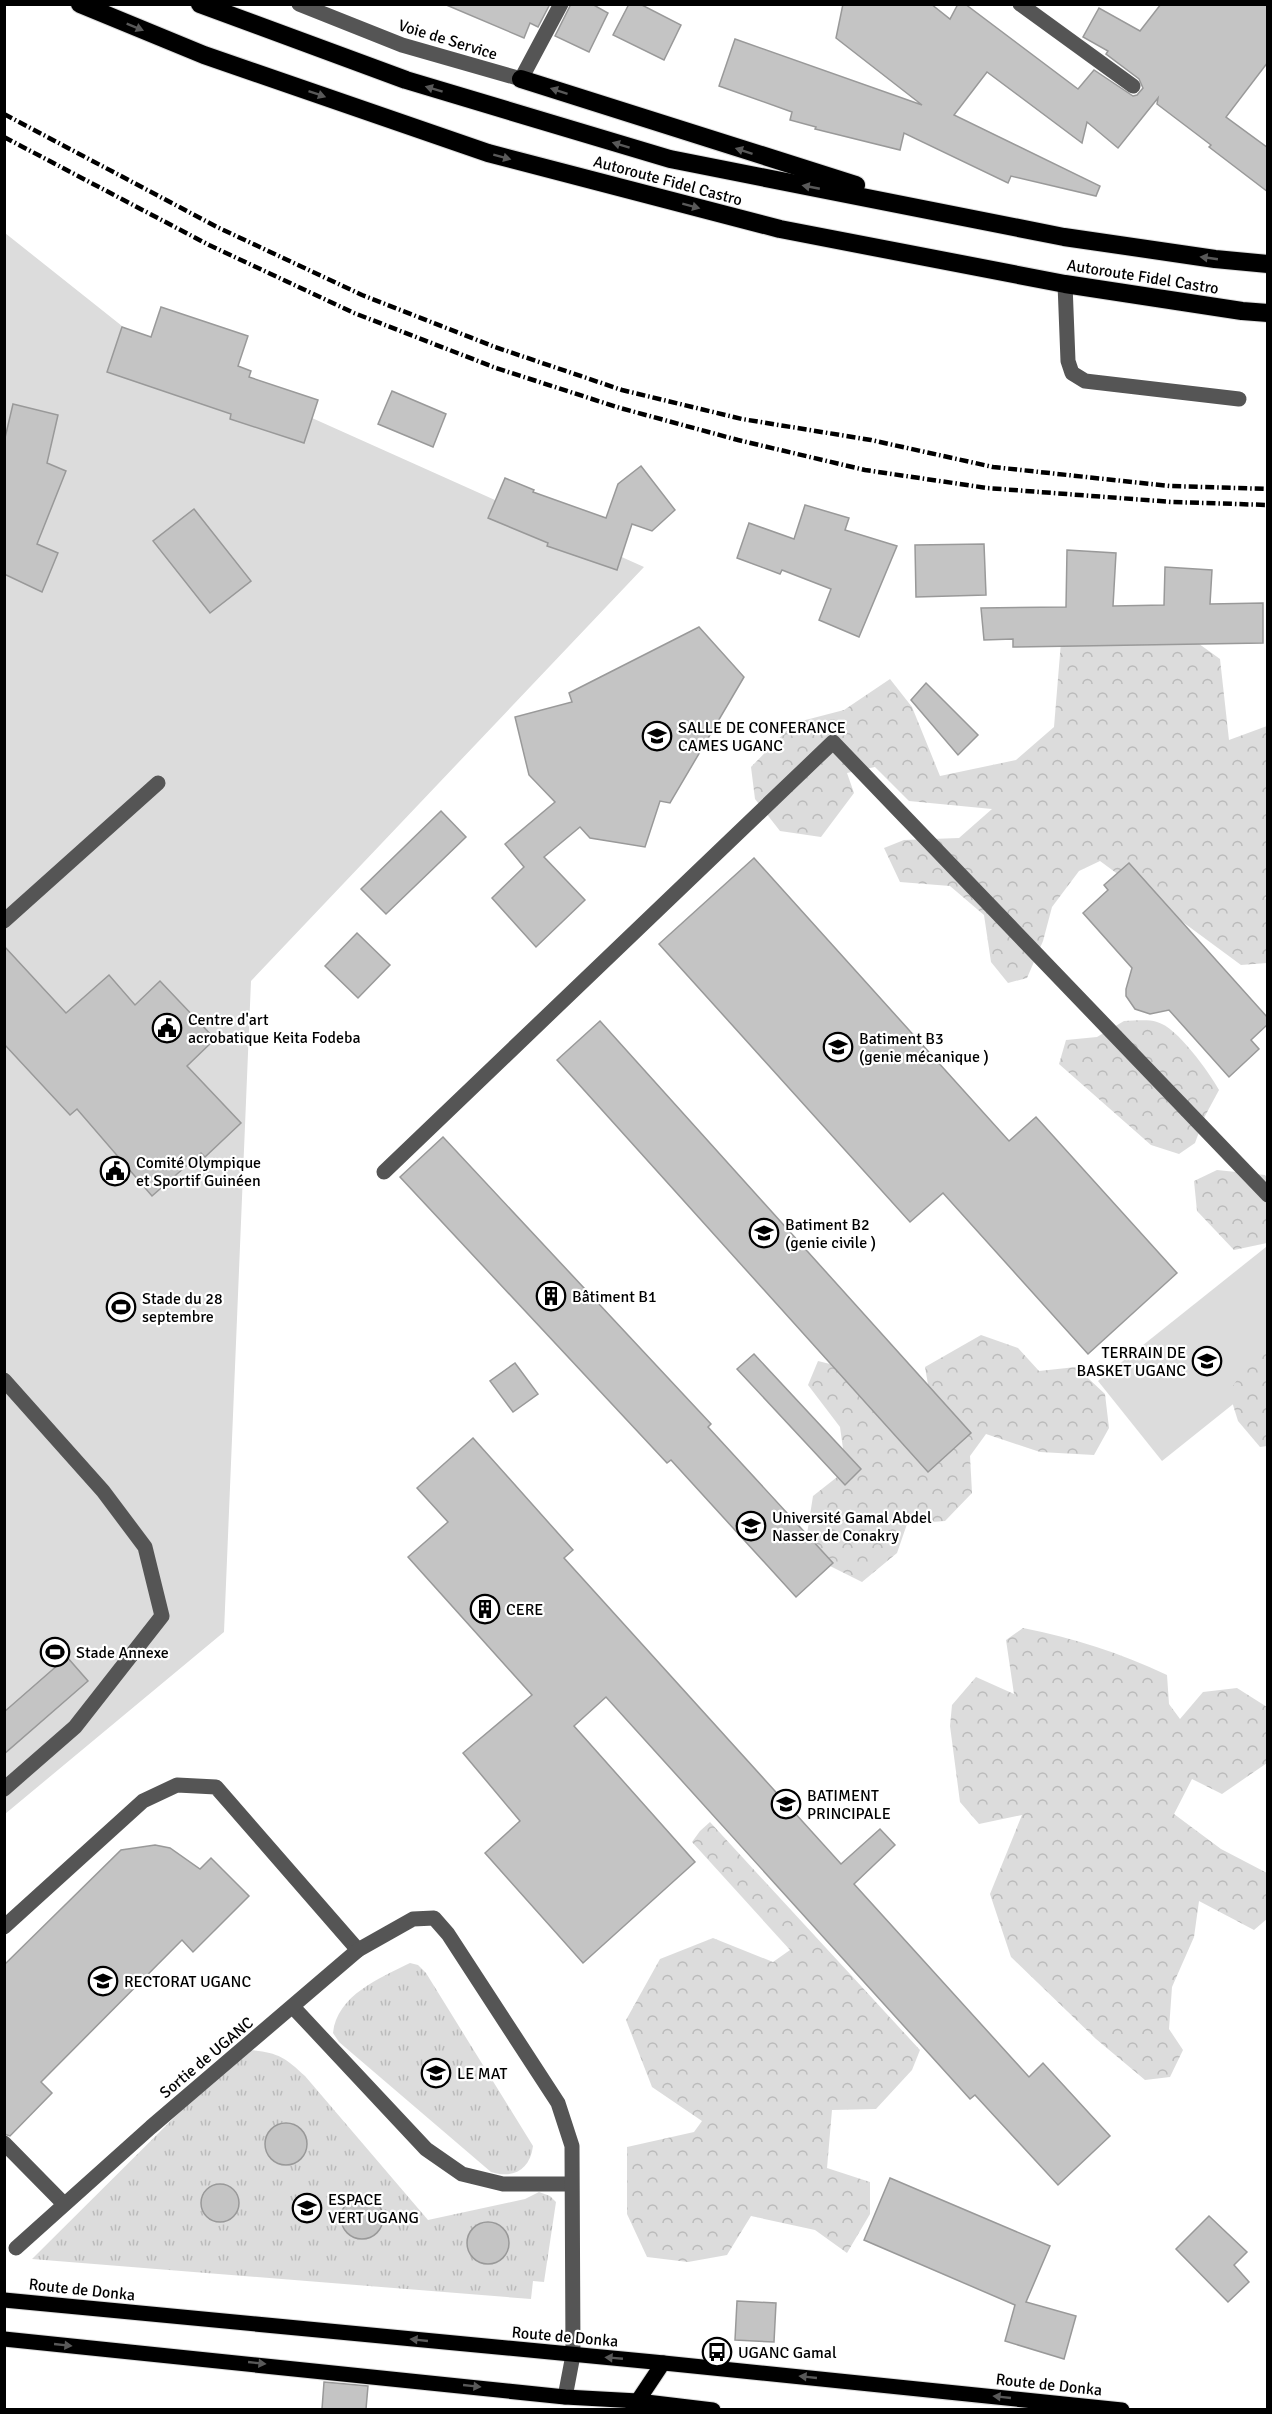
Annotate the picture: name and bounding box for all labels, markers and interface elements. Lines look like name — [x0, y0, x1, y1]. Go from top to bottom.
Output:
street label: Voie de Service — [396, 15, 500, 65]
one-way arrow — [126, 22, 144, 32]
one-way arrow — [425, 84, 443, 93]
one-way arrow — [550, 86, 568, 95]
one-way arrow — [308, 90, 326, 100]
one-way arrow — [611, 140, 629, 149]
one-way arrow — [735, 145, 753, 155]
street label: Autoroute Fidel Castro — [591, 151, 744, 210]
one-way arrow — [493, 153, 511, 162]
one-way arrow — [801, 182, 820, 191]
one-way arrow — [682, 202, 700, 211]
one-way arrow — [1200, 253, 1219, 263]
street label: Autoroute Fidel Castro — [1066, 255, 1220, 299]
place label: SALLE DE CONFERANCE CAMES UGANC — [678, 718, 846, 756]
school or university icon: SALLE DE CONFERANCE CAMES UGANC — [641, 720, 673, 752]
place label: Centre d'art acrobatique Keita Fodeba — [188, 1010, 361, 1048]
public building icon: Centre d'art acrobatique Keita Fodeba — [151, 1012, 183, 1044]
place label: Batiment B3 (genie mécanique ) — [859, 1029, 989, 1067]
school or university icon: Batiment B3 (genie mécanique ) — [822, 1031, 854, 1063]
place label: Comité Olympique et Sportif Guinéen — [136, 1153, 261, 1191]
public building icon: Comité Olympique et Sportif Guinéen — [99, 1155, 131, 1187]
place label: Batiment B2 (genie civile ) — [785, 1215, 876, 1253]
school or university icon: Batiment B2 (genie civile ) — [748, 1217, 780, 1249]
building icon: Bâtiment B1 — [535, 1280, 567, 1312]
place label: Bâtiment B1 — [572, 1287, 657, 1307]
place label: Stade du 28 septembre — [142, 1289, 223, 1327]
sports icon: Stade du 28 septembre — [105, 1291, 137, 1323]
place label: TERRAIN DE BASKET UGANC — [1076, 1343, 1186, 1381]
school or university icon: TERRAIN DE BASKET UGANC — [1191, 1345, 1223, 1377]
place label: Université Gamal Abdel Nasser de Conakry — [772, 1508, 932, 1546]
school or university icon: Université Gamal Abdel Nasser de Conakry — [735, 1510, 767, 1542]
building icon: CERE — [469, 1593, 501, 1625]
place label: CERE — [506, 1600, 543, 1620]
sports icon: Stade Annexe — [39, 1636, 71, 1668]
place label: Stade Annexe — [76, 1643, 169, 1663]
place label: BATIMENT PRINCIPALE — [807, 1786, 891, 1824]
school or university icon: BATIMENT PRINCIPALE — [770, 1788, 802, 1820]
school or university icon: RECTORAT UGANC — [87, 1965, 119, 1997]
place label: RECTORAT UGANC — [124, 1972, 251, 1992]
street label: Sortie de UGANC — [156, 2013, 258, 2103]
school or university icon: LE MAT — [420, 2057, 452, 2089]
place label: LE MAT — [457, 2064, 508, 2084]
place label: ESPACE VERT UGANG — [328, 2190, 419, 2228]
school or university icon: ESPACE VERT UGANG — [291, 2192, 323, 2224]
street label: Route de Donka — [28, 2274, 136, 2306]
street label: Route de Donka — [511, 2322, 619, 2352]
one-way arrow — [410, 2335, 429, 2345]
bus stop icon: UGANC Gamal — [701, 2336, 733, 2368]
one-way arrow — [53, 2340, 72, 2350]
place label: UGANC Gamal — [738, 2343, 837, 2363]
one-way arrow — [604, 2353, 623, 2363]
one-way arrow — [247, 2358, 266, 2368]
street label: Route de Donka — [995, 2369, 1103, 2401]
one-way arrow — [798, 2372, 817, 2382]
one-way arrow — [462, 2382, 481, 2391]
one-way arrow — [992, 2392, 1011, 2402]

